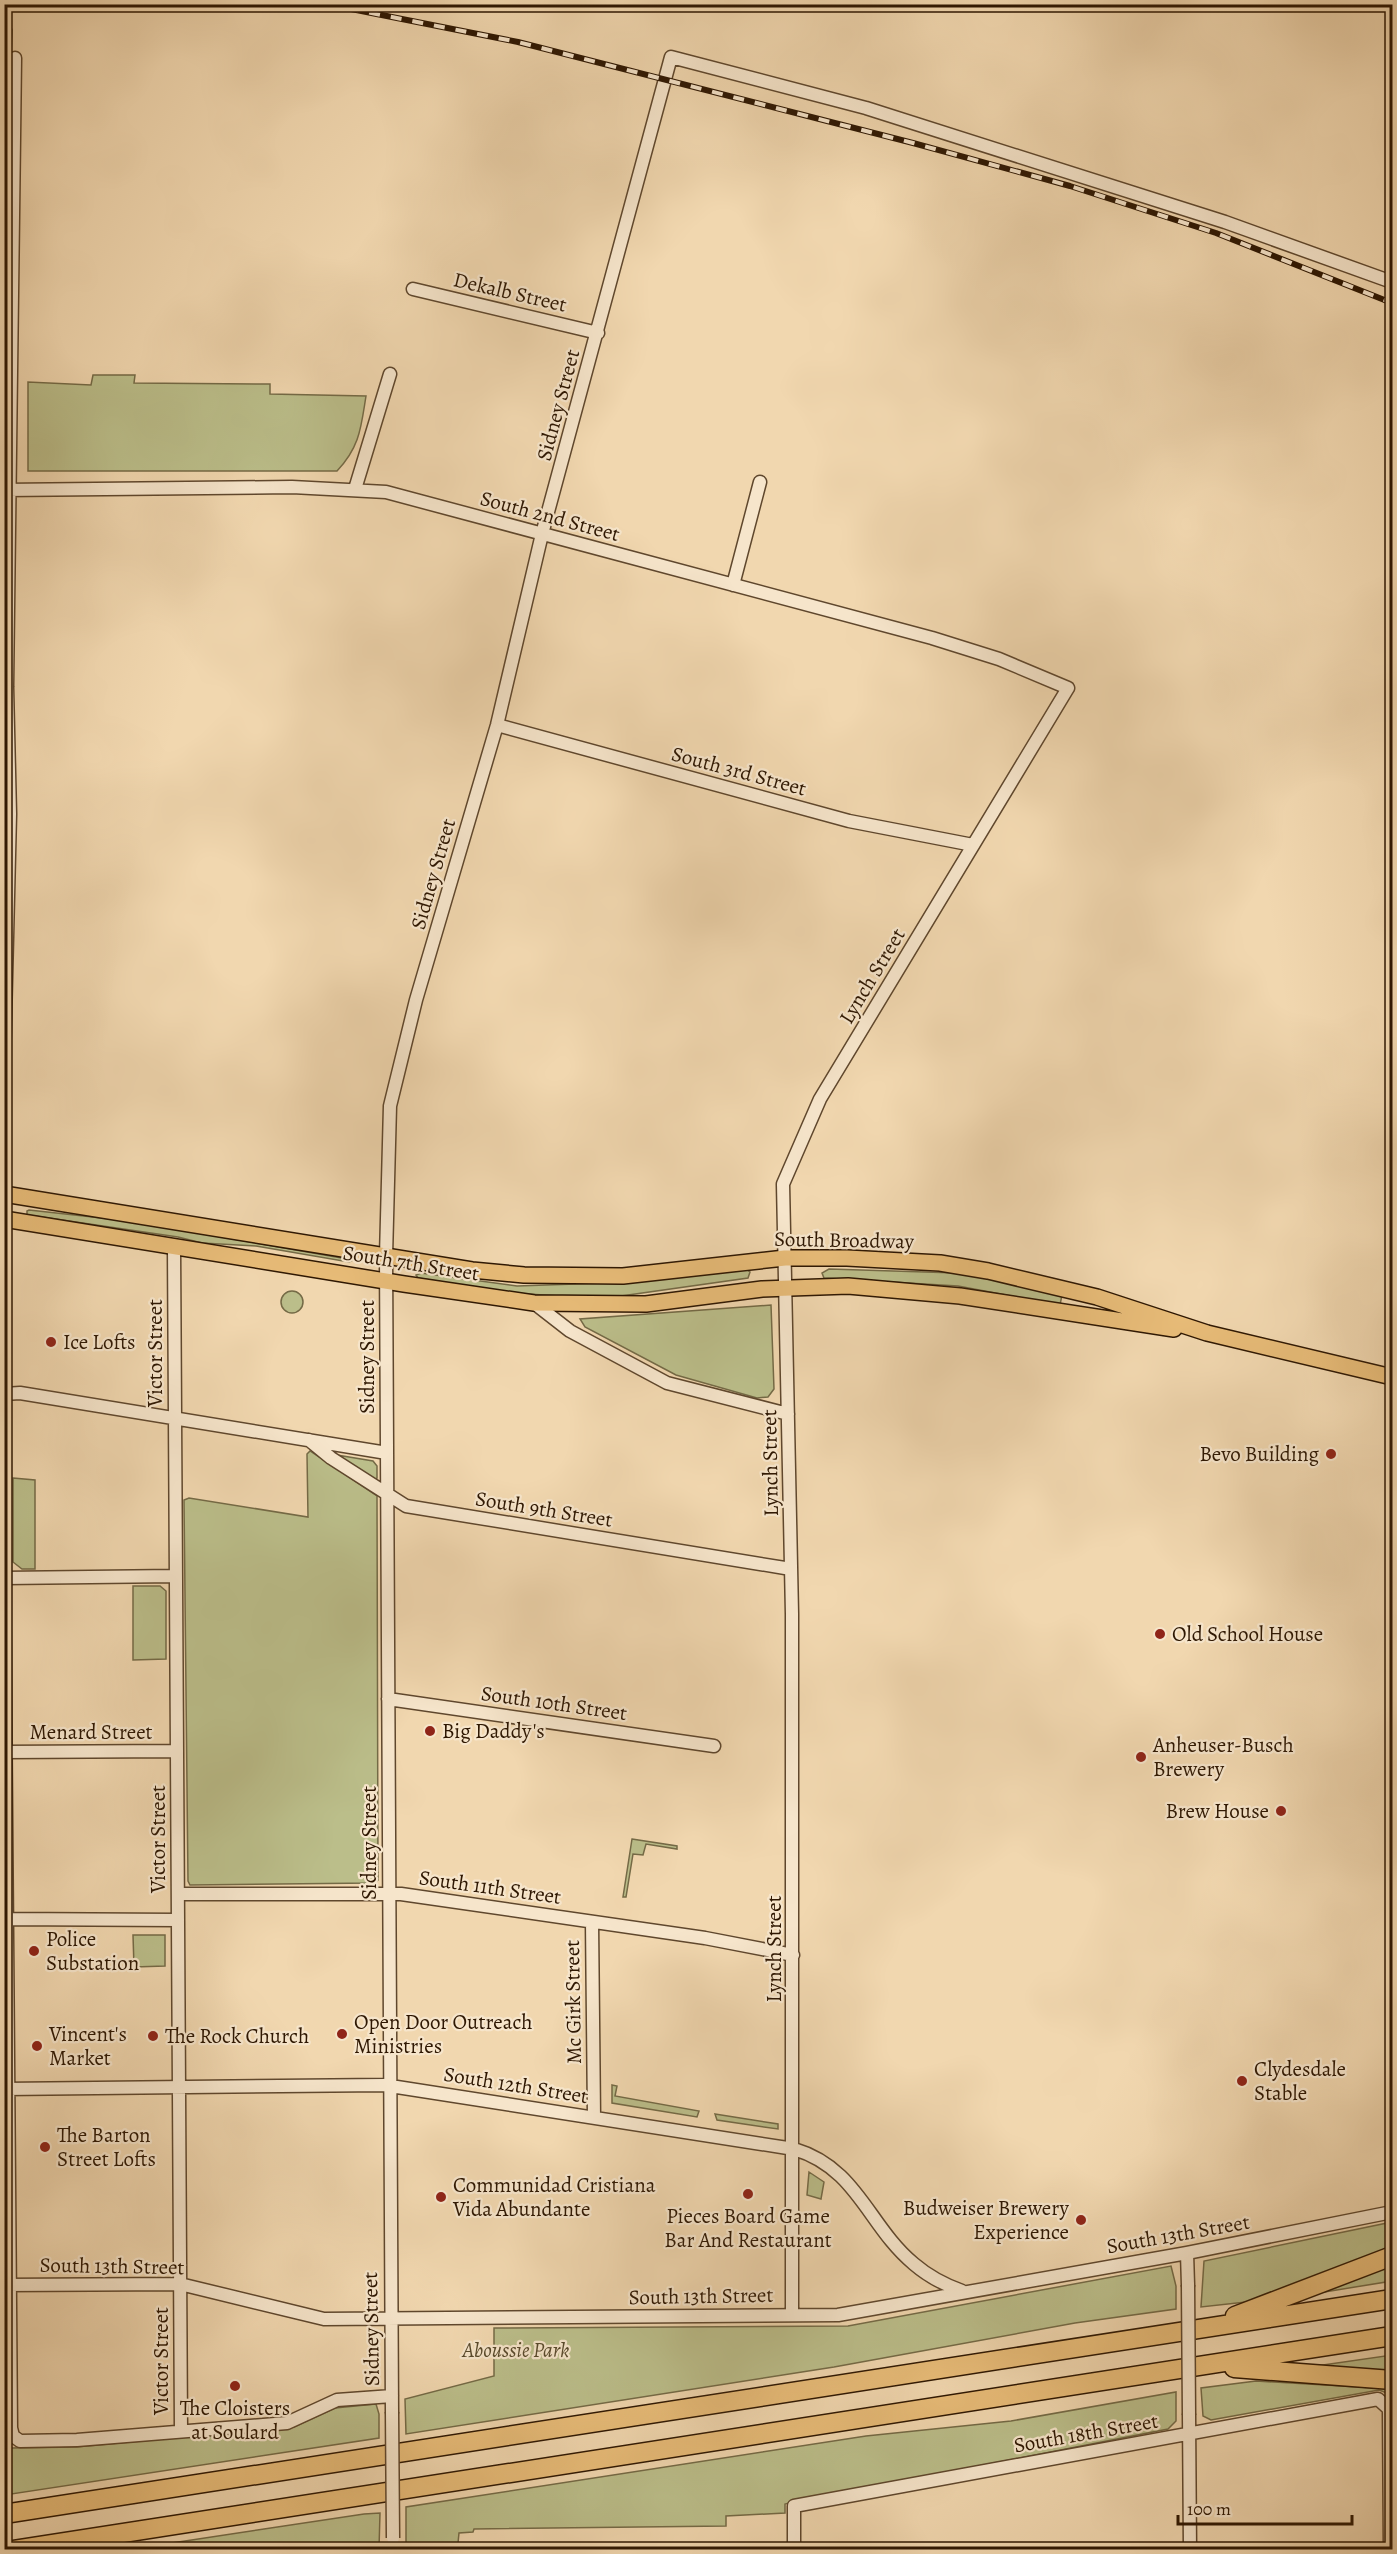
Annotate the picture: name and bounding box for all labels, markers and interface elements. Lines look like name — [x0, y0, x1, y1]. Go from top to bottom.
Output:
street label: Dekalb Street — [451, 265, 570, 319]
street label: Sidney Street — [530, 346, 586, 464]
street label: South 2nd Street — [477, 484, 623, 548]
street label: South 3rd Street — [668, 740, 810, 802]
street label: Sidney Street — [404, 815, 462, 933]
street label: Lynch Street — [832, 923, 912, 1029]
street label: South Broadway — [774, 1225, 915, 1255]
street label: South 7th Street — [341, 1238, 481, 1288]
street label: Victor Street — [141, 1299, 169, 1408]
street label: Sidney Street — [353, 1300, 381, 1414]
place label: Ice Lofts — [63, 1328, 136, 1356]
marker: Ice Lofts — [44, 1335, 58, 1349]
street label: Lynch Street — [755, 1409, 785, 1517]
place label: Bevo Building — [1199, 1440, 1319, 1468]
marker: Bevo Building — [1324, 1447, 1338, 1461]
street label: South 9th Street — [473, 1484, 615, 1534]
place label: Old School House — [1172, 1620, 1323, 1648]
marker: Old School House — [1153, 1627, 1167, 1641]
street label: South 10th Street — [479, 1679, 629, 1727]
place label: Big Daddy's — [442, 1717, 545, 1745]
street label: Menard Street — [30, 1718, 153, 1746]
marker: Big Daddy's — [423, 1724, 437, 1738]
place label: Anheuser-Busch Brewery — [1152, 1731, 1294, 1783]
marker: Anheuser-Busch Brewery — [1134, 1750, 1148, 1764]
street label: Victor Street — [144, 1785, 172, 1894]
street label: Sidney Street — [355, 1786, 383, 1900]
place label: Brew House — [1165, 1797, 1269, 1825]
marker: Brew House — [1274, 1804, 1288, 1818]
street label: South 11th Street — [417, 1863, 563, 1911]
street label: Lynch Street — [760, 1895, 788, 2003]
place label: Police Substation — [46, 1925, 139, 1977]
street label: Mc Girk Street — [558, 1940, 588, 2064]
marker: Police Substation — [27, 1944, 41, 1958]
place label: Open Door Outreach Ministries — [354, 2008, 533, 2060]
place label: Vincent's Market — [48, 2020, 127, 2072]
place label: The Rock Church — [165, 2022, 309, 2050]
marker: Open Door Outreach Ministries — [335, 2027, 349, 2041]
marker: The Rock Church — [146, 2029, 160, 2043]
marker: Vincent's Market — [30, 2039, 44, 2053]
place label: Clydesdale Stable — [1254, 2055, 1346, 2107]
street label: South 12th Street — [442, 2060, 590, 2110]
marker: Clydesdale Stable — [1235, 2074, 1249, 2088]
place label: The Barton Street Lofts — [57, 2121, 156, 2173]
marker: The Barton Street Lofts — [38, 2140, 52, 2154]
place label: Communidad Cristiana Vida Abundante — [452, 2171, 656, 2223]
marker: Pieces Board Game Bar And Restaurant — [741, 2187, 755, 2201]
marker: Communidad Cristiana Vida Abundante — [434, 2190, 448, 2204]
place label: Budweiser Brewery Experience — [903, 2194, 1070, 2246]
place label: Pieces Board Game Bar And Restaurant — [664, 2202, 832, 2254]
street label: South 13th Street — [1104, 2208, 1252, 2260]
marker: Budweiser Brewery Experience — [1074, 2213, 1088, 2227]
street label: South 13th Street — [39, 2251, 185, 2281]
street label: Sidney Street — [356, 2272, 386, 2386]
street label: South 13th Street — [628, 2281, 774, 2311]
street label: Victor Street — [147, 2307, 175, 2416]
park label: Aboussie Park — [462, 2336, 569, 2364]
marker: The Cloisters at Soulard — [228, 2379, 242, 2393]
place label: The Cloisters at Soulard — [180, 2394, 290, 2446]
street label: South 18th Street — [1012, 2407, 1160, 2459]
scale bar — [1178, 2488, 1352, 2526]
text: 100 m — [1187, 2497, 1231, 2521]

